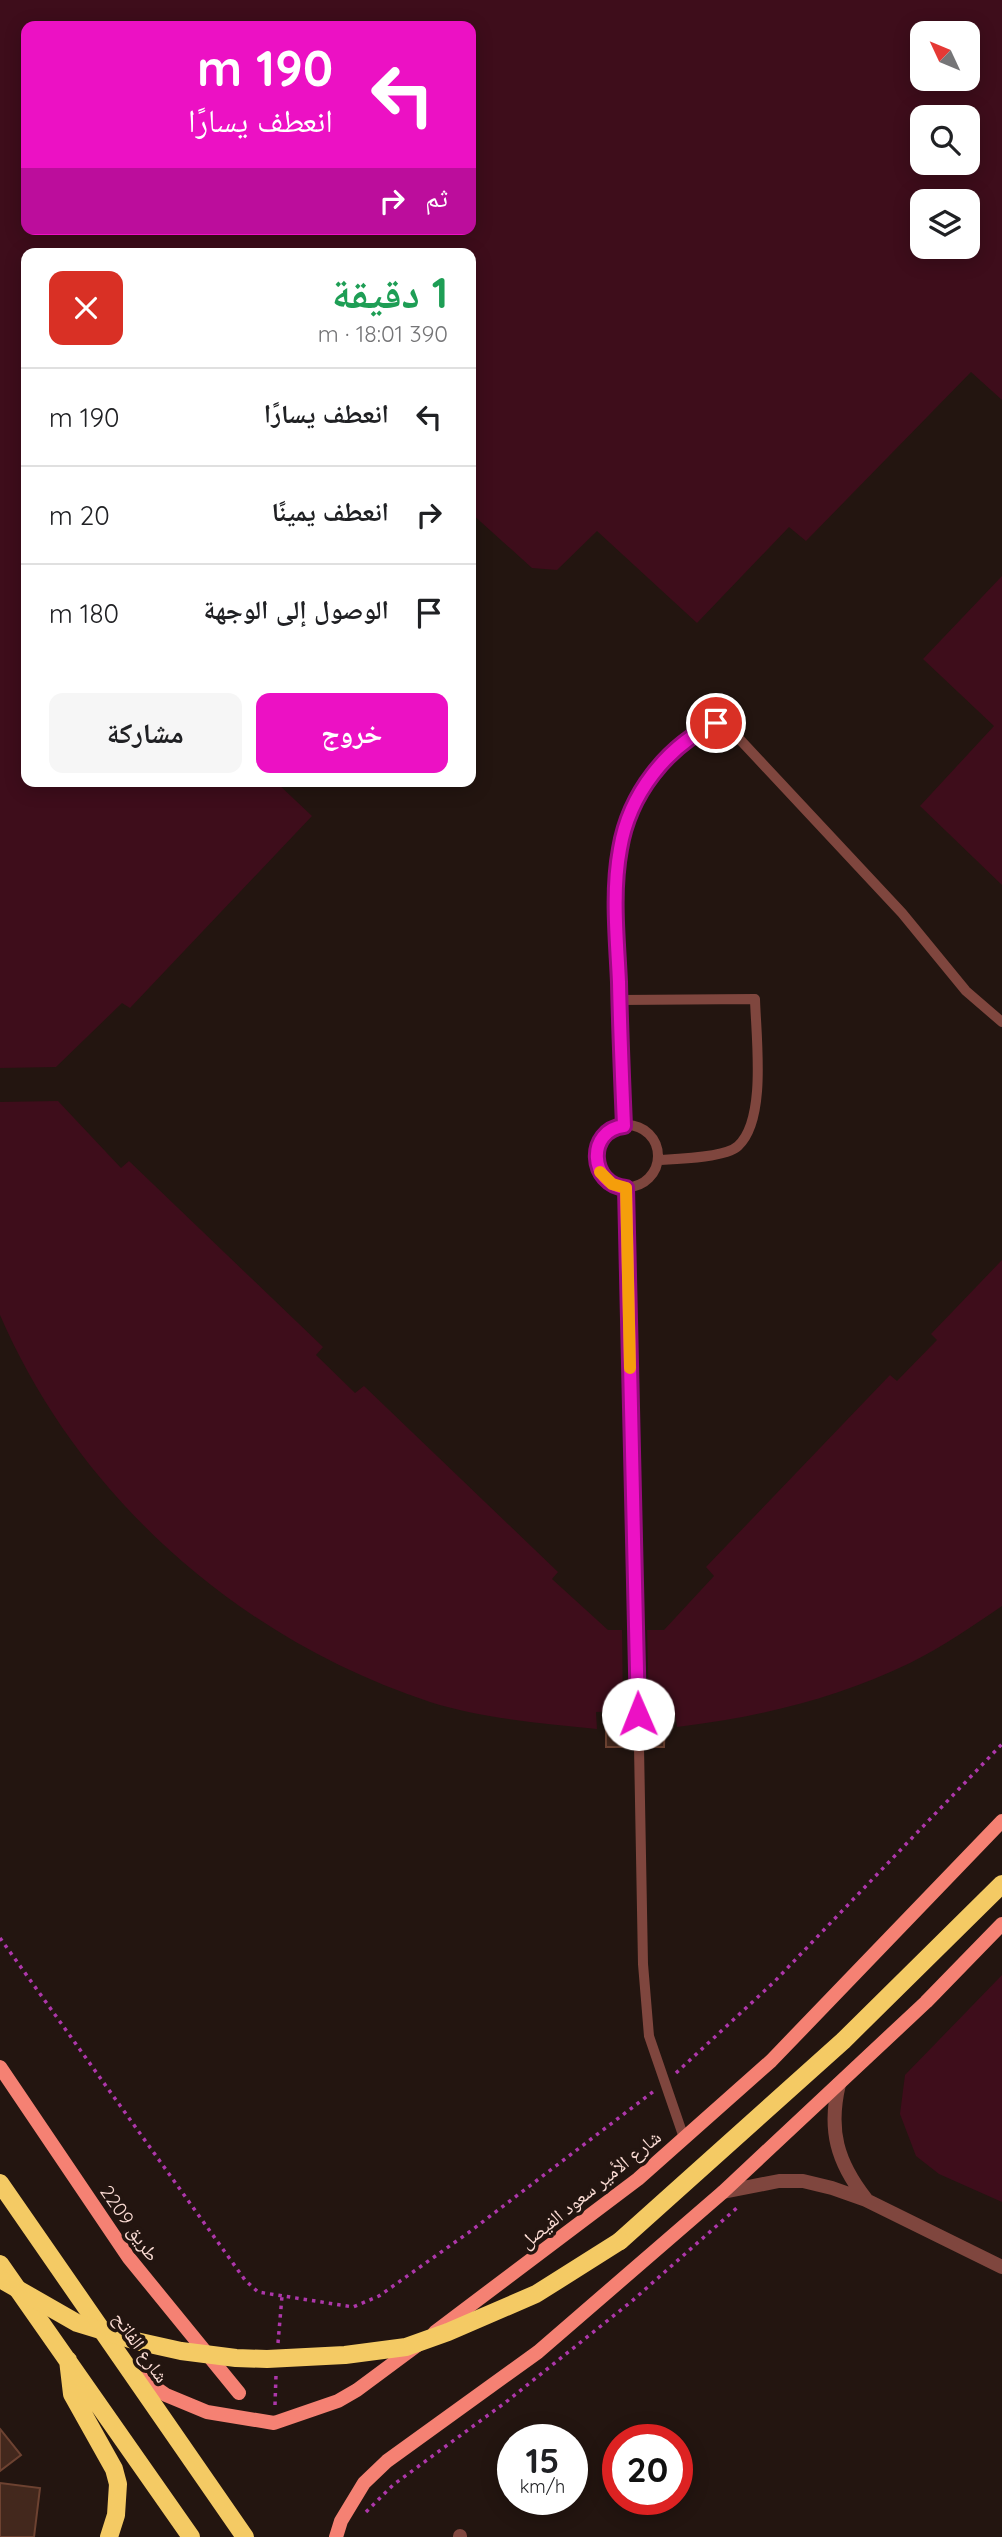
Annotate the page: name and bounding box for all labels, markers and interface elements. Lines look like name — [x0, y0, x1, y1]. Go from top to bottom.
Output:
north arrow — [910, 21, 980, 91]
map controls — [910, 21, 980, 259]
text: 190 m — [197, 37, 333, 98]
icon: left — [357, 49, 448, 140]
text: انعطف يسارًا — [188, 100, 333, 140]
button: search — [910, 105, 980, 175]
text: ثم — [425, 181, 448, 214]
icon: right — [373, 182, 411, 220]
button: layers — [910, 189, 980, 259]
text: 1 دقيقة — [332, 266, 448, 319]
button: close — [49, 271, 123, 345]
text: 390 m · 18:01 — [318, 319, 448, 348]
text: انعطف يسارًا — [264, 397, 389, 430]
icon: left — [410, 398, 448, 436]
text: 190 m — [49, 401, 119, 434]
text: انعطف يمينًا — [271, 495, 389, 528]
icon: right — [410, 496, 448, 534]
text: 20 m — [49, 499, 110, 532]
text: الوصول إلى الوجهة — [203, 593, 389, 626]
icon: arrive — [410, 594, 448, 632]
text: 180 m — [49, 597, 119, 630]
button: مشاركة — [49, 693, 242, 773]
button: خروج — [256, 693, 448, 773]
pin — [686, 693, 746, 753]
icon: arrive — [697, 704, 735, 742]
position arrow — [601, 1677, 675, 1751]
street label: شارع الأمير سعود الفيصل — [514, 2125, 666, 2253]
street label: طريق 2209 — [95, 2180, 165, 2266]
street label: شارع الفاتح — [107, 2307, 174, 2388]
speed limit sign: 20 — [602, 2424, 693, 2515]
text: 15 — [526, 2438, 559, 2482]
text: km/h — [520, 2475, 565, 2498]

